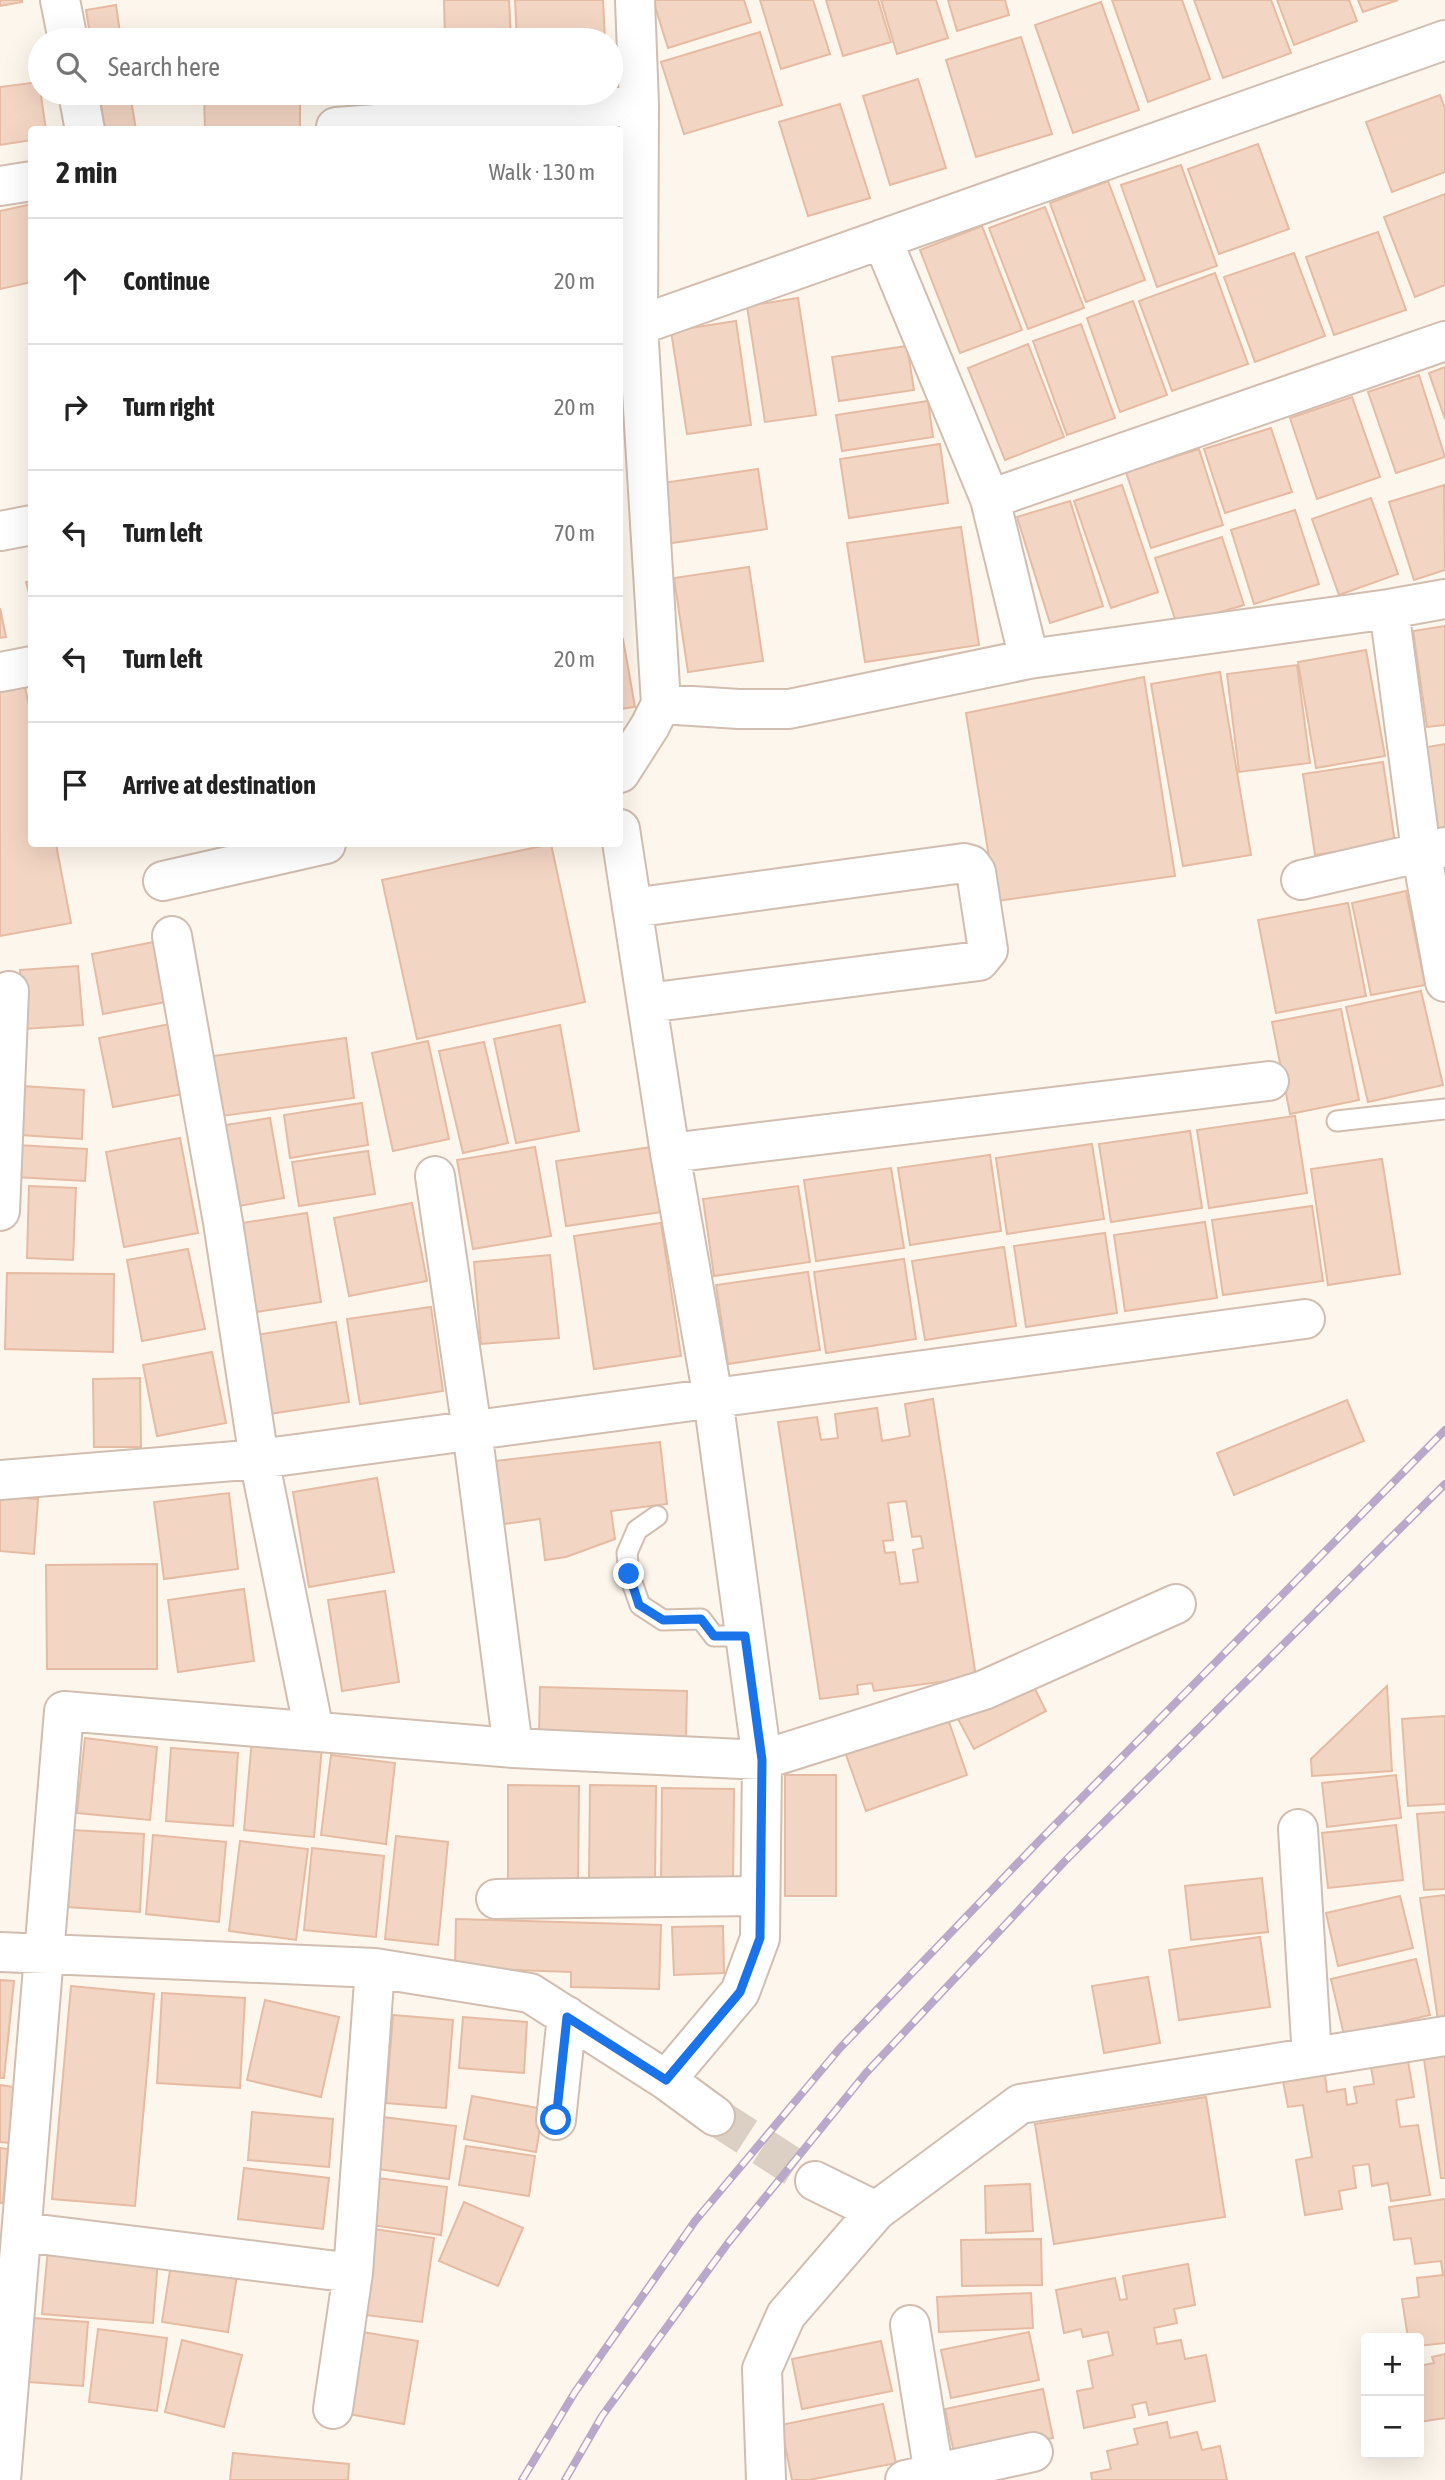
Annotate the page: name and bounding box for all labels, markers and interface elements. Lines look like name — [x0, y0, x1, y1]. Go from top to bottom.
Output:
search box — [28, 28, 623, 105]
icon: search — [52, 48, 90, 86]
text: Search here — [108, 52, 220, 82]
text: 2 min — [56, 155, 117, 189]
text: Walk · 130 m — [489, 159, 595, 185]
icon: ahead — [56, 262, 94, 300]
text: Continue — [123, 266, 210, 296]
text: 20 m — [554, 268, 595, 294]
icon: right — [56, 388, 94, 426]
text: Turn right — [123, 392, 214, 422]
text: 20 m — [554, 394, 595, 420]
icon: left — [56, 514, 94, 552]
text: Turn left — [123, 518, 203, 548]
text: 70 m — [554, 520, 595, 546]
icon: left — [56, 640, 94, 678]
text: Turn left — [123, 644, 203, 674]
text: 20 m — [554, 646, 595, 672]
icon: arrive — [56, 766, 94, 804]
text: Arrive at destination — [123, 770, 316, 800]
route end — [613, 1558, 644, 1589]
route start — [540, 2104, 571, 2135]
map controls — [1361, 2333, 1424, 2459]
button: + — [1361, 2333, 1424, 2396]
button: − — [1361, 2396, 1424, 2459]

